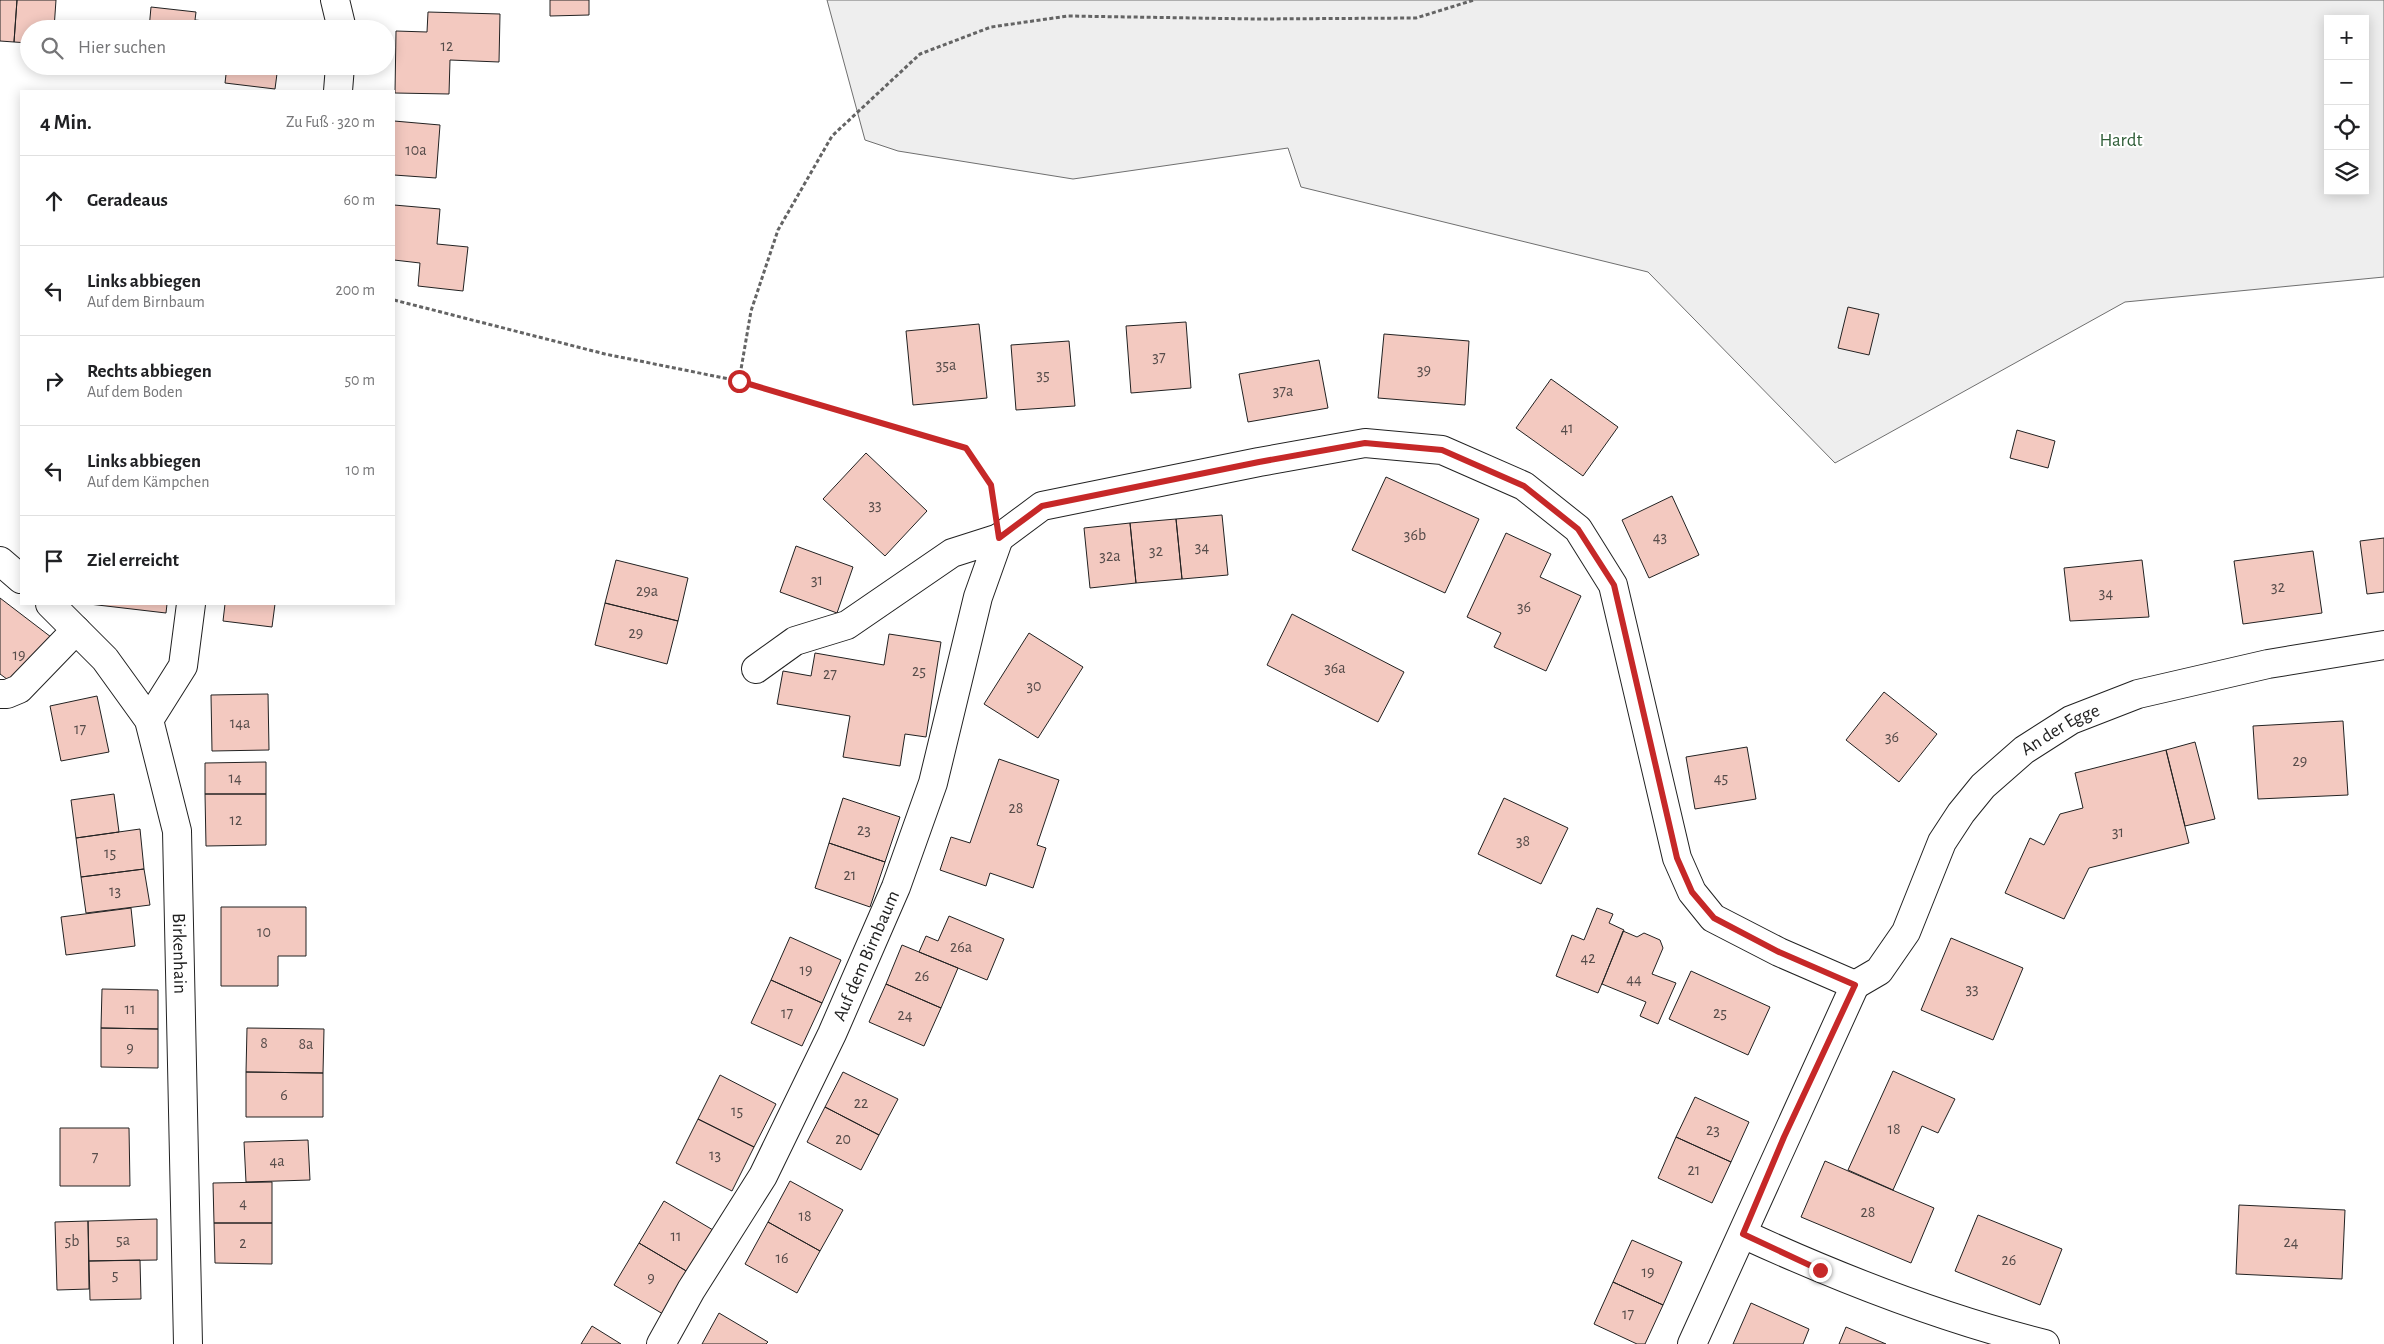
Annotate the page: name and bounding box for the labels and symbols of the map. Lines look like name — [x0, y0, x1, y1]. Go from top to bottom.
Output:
house number: 12 — [441, 38, 453, 54]
park label: Hardt — [2099, 131, 2143, 150]
house number: 10a — [405, 142, 427, 158]
house number: 37 — [1152, 349, 1166, 365]
house number: 35a — [936, 357, 956, 373]
house number: 39 — [1417, 362, 1431, 378]
house number: 35 — [1036, 367, 1050, 383]
route start — [728, 370, 751, 393]
house number: 37a — [1273, 383, 1293, 399]
house number: 41 — [1560, 420, 1574, 436]
house number: 33 — [868, 497, 882, 513]
house number: 36b — [1404, 527, 1426, 543]
house number: 43 — [1653, 529, 1667, 545]
house number: 34 — [1195, 539, 1209, 555]
house number: 32 — [1149, 543, 1163, 559]
house number: 32a — [1099, 548, 1121, 564]
house number: 31 — [811, 572, 823, 588]
house number: 32 — [2271, 579, 2285, 595]
house number: 29a — [636, 583, 658, 599]
house number: 34 — [2099, 585, 2113, 601]
house number: 36 — [1517, 599, 1531, 615]
house number: 29 — [629, 625, 643, 641]
house number: 19 — [12, 647, 26, 663]
house number: 36a — [1324, 660, 1346, 676]
house number: 25 — [912, 663, 926, 679]
house number: 27 — [823, 666, 837, 682]
house number: 30 — [1026, 678, 1042, 694]
street label: An der Egge — [2017, 700, 2102, 759]
house number: 14a — [230, 715, 250, 731]
house number: 17 — [74, 721, 86, 737]
house number: 36 — [1885, 729, 1899, 745]
house number: 29 — [2293, 753, 2307, 769]
house number: 14 — [228, 770, 242, 786]
house number: 45 — [1714, 770, 1728, 786]
house number: 28 — [1009, 800, 1023, 816]
house number: 12 — [230, 812, 242, 828]
house number: 23 — [857, 822, 871, 838]
house number: 31 — [2112, 824, 2124, 840]
house number: 38 — [1516, 833, 1530, 849]
house number: 15 — [104, 845, 116, 861]
house number: 21 — [844, 867, 856, 883]
house number: 13 — [109, 883, 121, 899]
street label: Auf dem Birnbaum — [829, 888, 903, 1024]
street label: Birkenhain — [169, 913, 190, 994]
house number: 10 — [257, 924, 271, 940]
house number: 26a — [950, 939, 972, 955]
house number: 42 — [1581, 950, 1595, 966]
house number: 19 — [799, 962, 813, 978]
house number: 26 — [915, 968, 929, 984]
house number: 44 — [1626, 971, 1642, 987]
house number: 33 — [1965, 981, 1979, 997]
house number: 11 — [124, 1001, 136, 1017]
house number: 17 — [781, 1005, 793, 1021]
house number: 25 — [1713, 1005, 1727, 1021]
house number: 24 — [898, 1007, 913, 1023]
house number: 8 — [260, 1035, 268, 1051]
house number: 8a — [299, 1036, 313, 1052]
house number: 9 — [126, 1040, 134, 1056]
house number: 6 — [280, 1087, 288, 1103]
house number: 22 — [854, 1095, 868, 1111]
house number: 15 — [731, 1103, 743, 1119]
house number: 18 — [1887, 1121, 1901, 1137]
house number: 23 — [1706, 1122, 1720, 1138]
house number: 20 — [835, 1131, 851, 1147]
house number: 13 — [709, 1147, 721, 1163]
house number: 7 — [92, 1149, 99, 1165]
house number: 4a — [269, 1153, 285, 1169]
house number: 21 — [1688, 1162, 1700, 1178]
house number: 4 — [239, 1195, 247, 1211]
house number: 28 — [1861, 1204, 1875, 1220]
house number: 18 — [798, 1208, 812, 1224]
house number: 11 — [670, 1228, 682, 1244]
house number: 5a — [116, 1232, 130, 1248]
house number: 5b — [65, 1233, 79, 1249]
house number: 24 — [2284, 1234, 2299, 1250]
house number: 2 — [239, 1235, 247, 1251]
house number: 16 — [775, 1250, 789, 1266]
house number: 26 — [2002, 1252, 2016, 1268]
route end — [1809, 1259, 1832, 1282]
house number: 19 — [1641, 1264, 1655, 1280]
house number: 5 — [112, 1267, 118, 1283]
house number: 9 — [647, 1270, 655, 1286]
house number: 17 — [1622, 1306, 1634, 1322]

